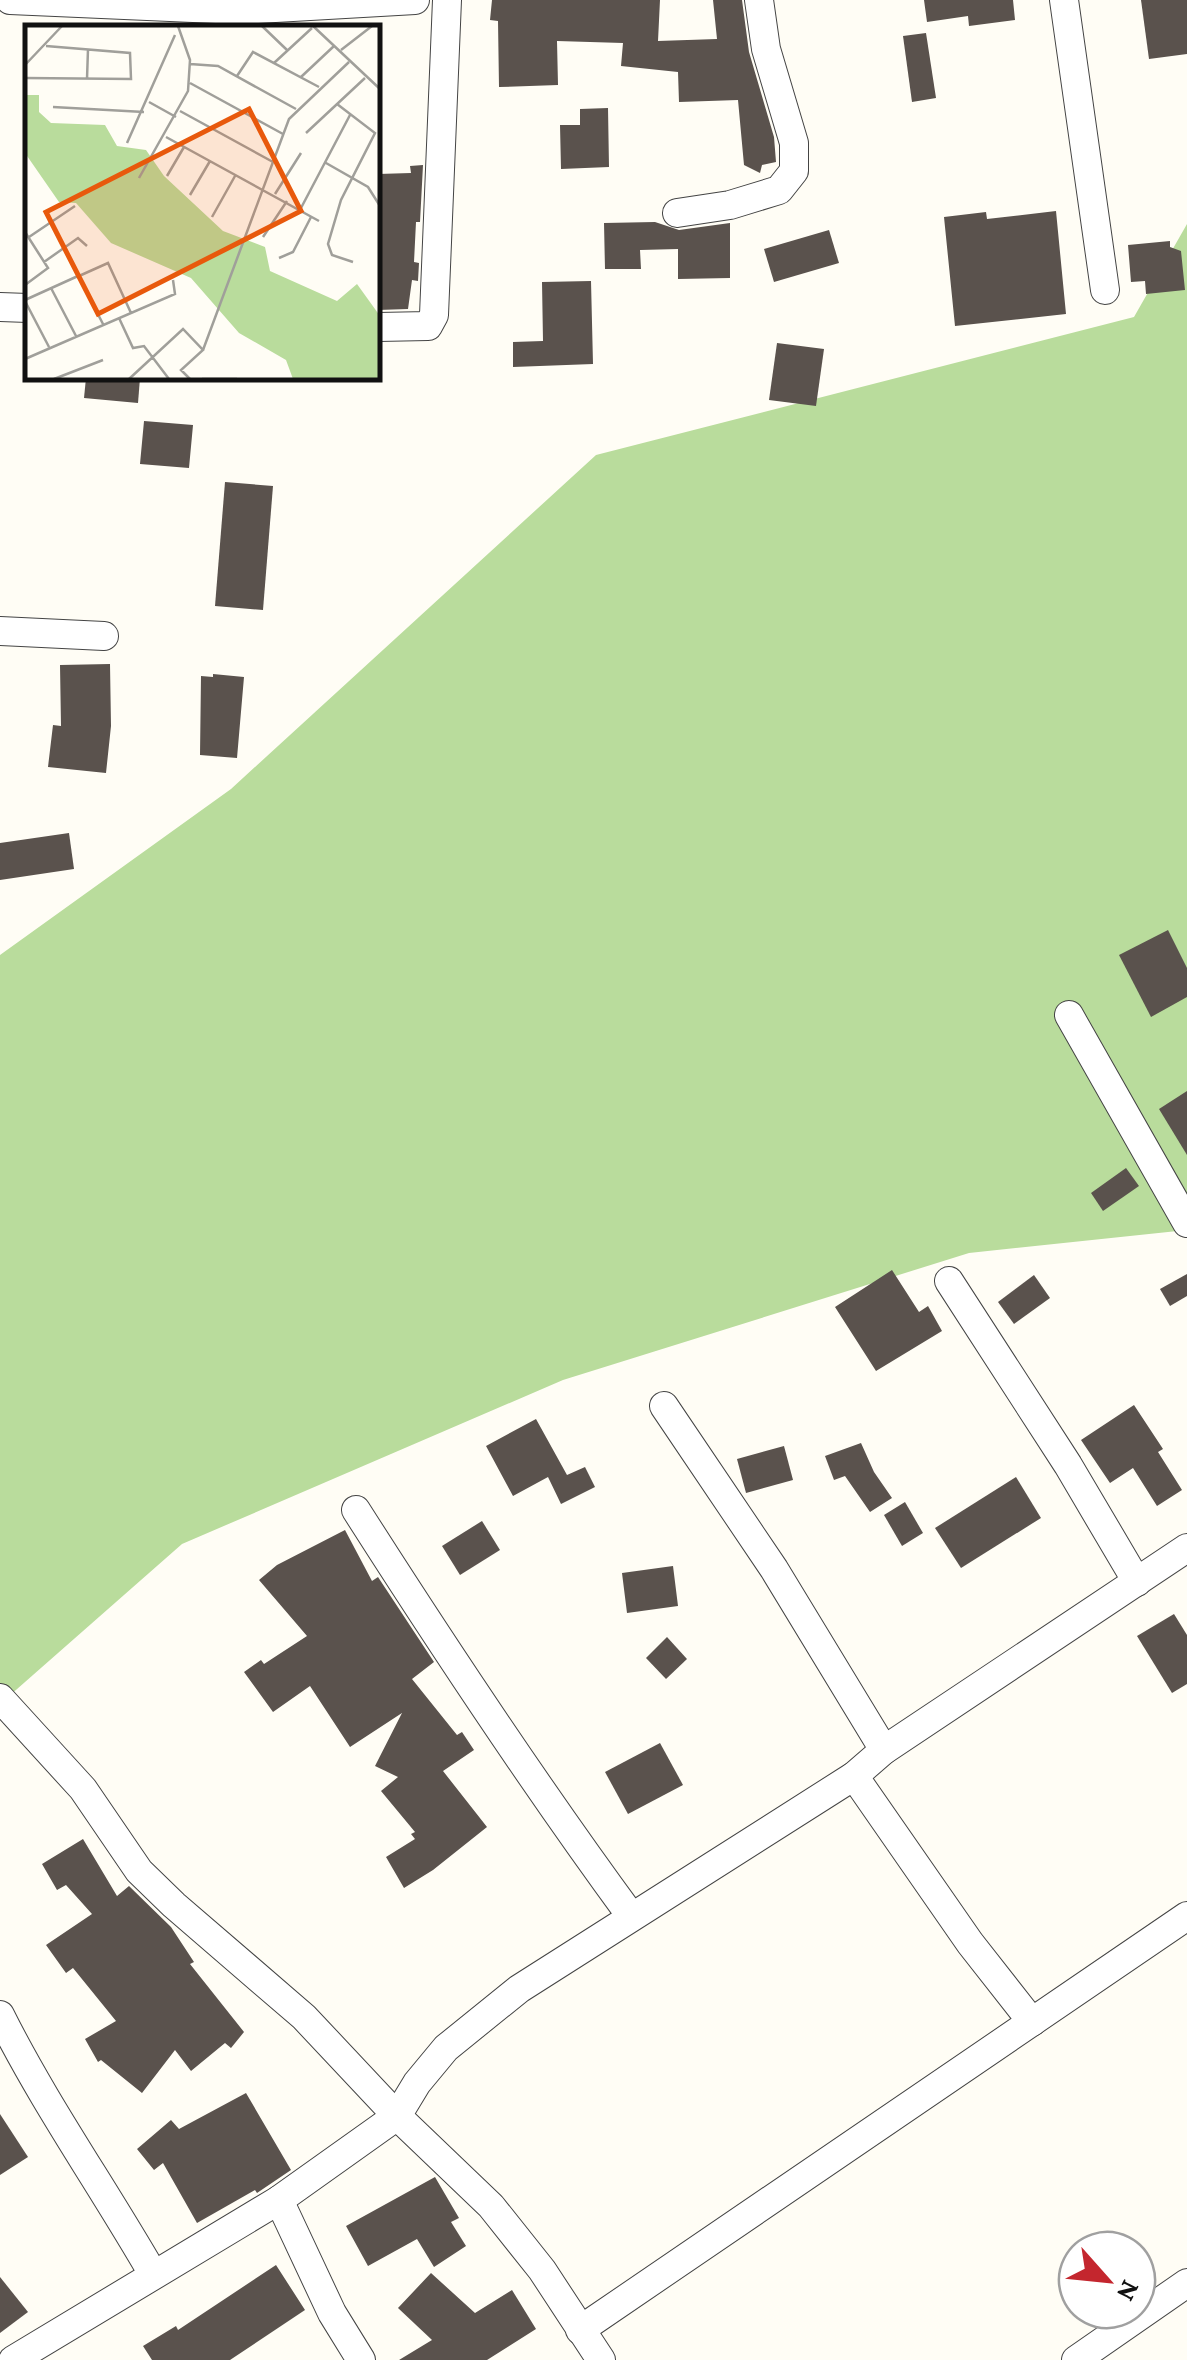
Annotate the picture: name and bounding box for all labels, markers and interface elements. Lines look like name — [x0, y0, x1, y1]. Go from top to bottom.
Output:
inset map — [25, 25, 380, 380]
north arrow — [1057, 2230, 1157, 2330]
text: N — [1111, 2276, 1147, 2307]

